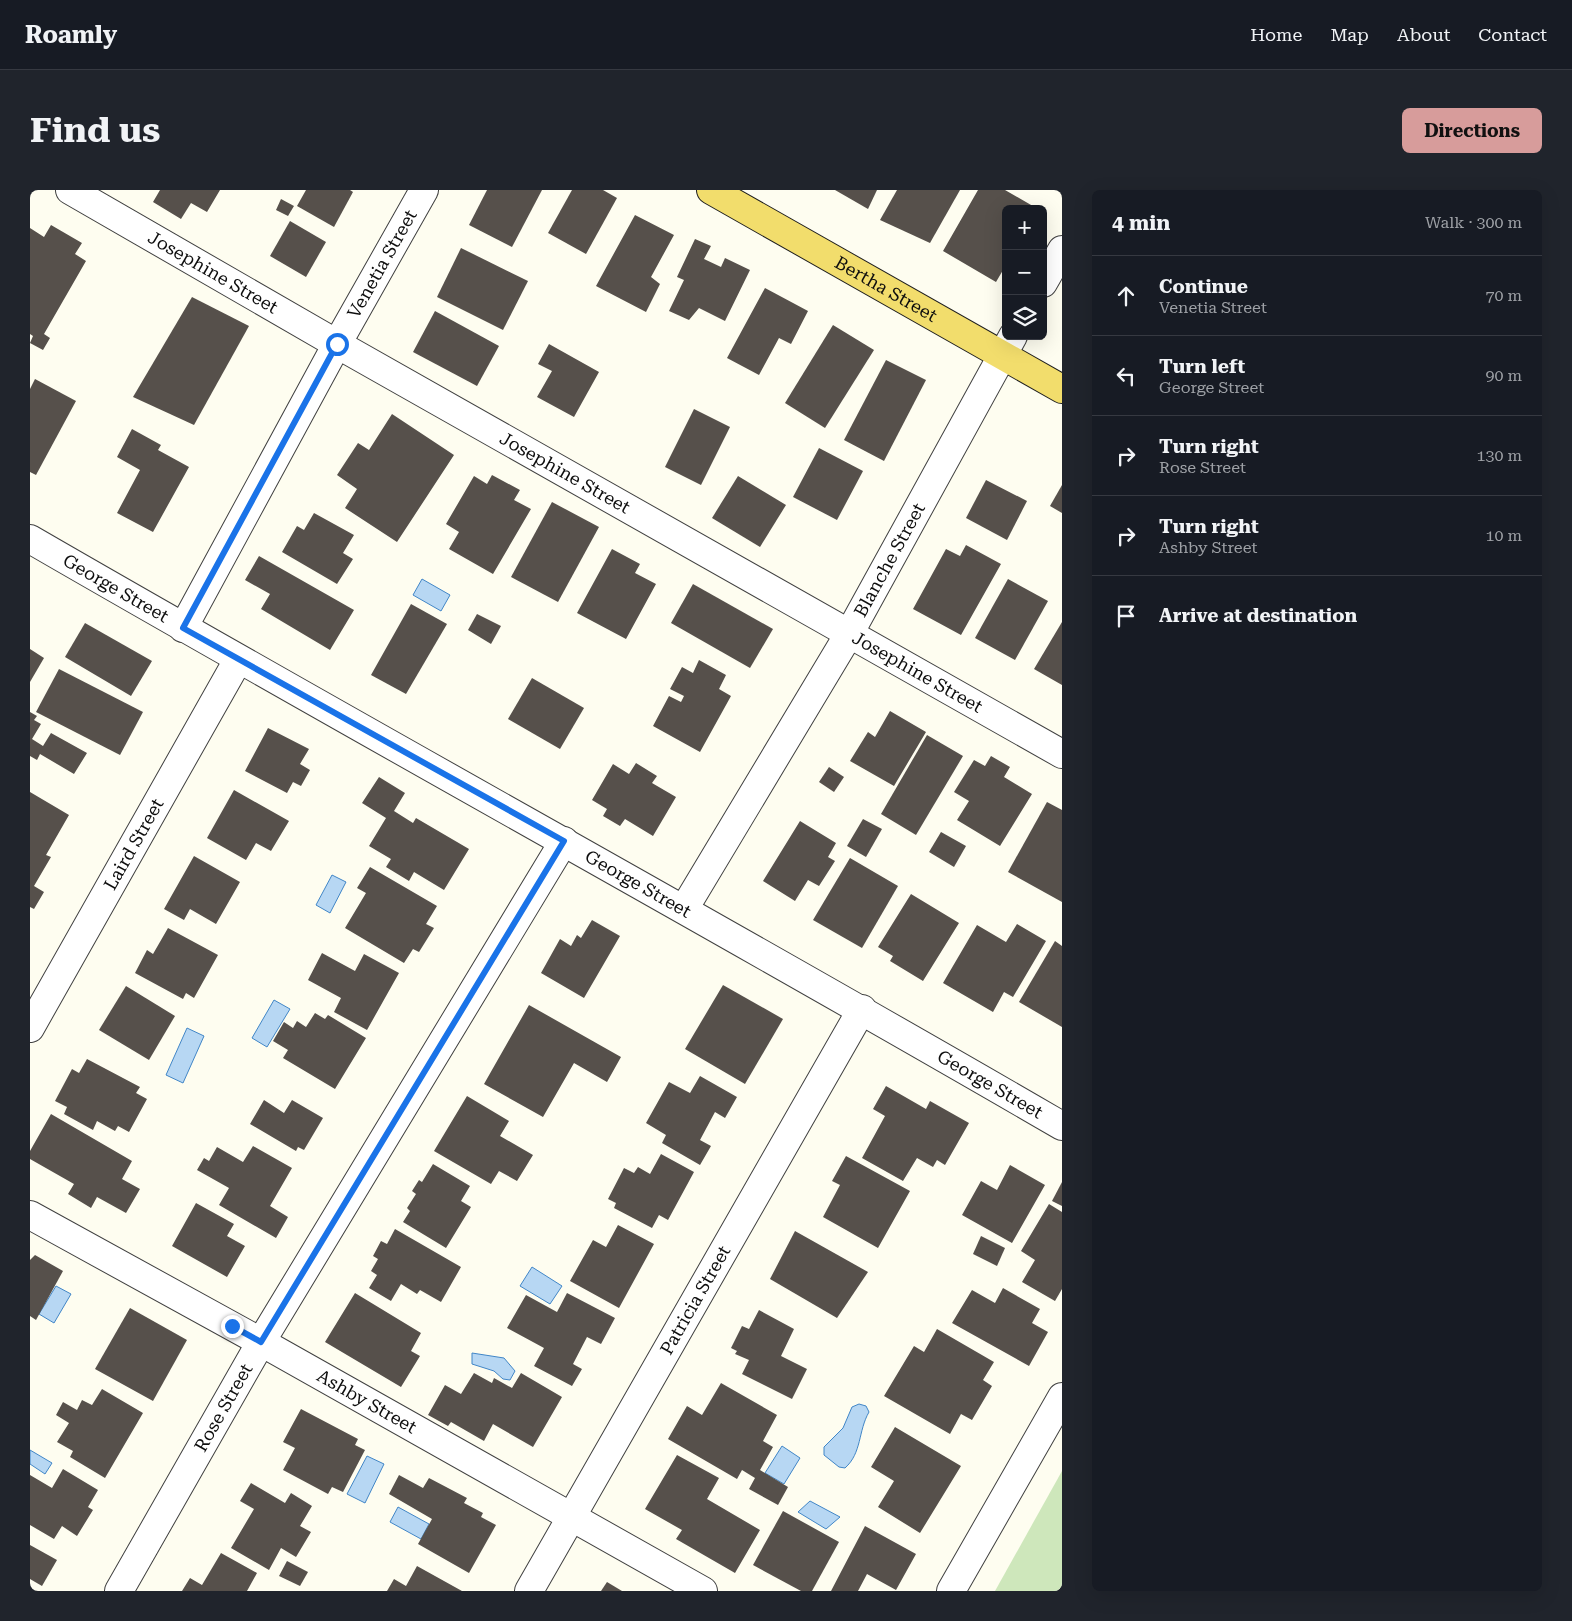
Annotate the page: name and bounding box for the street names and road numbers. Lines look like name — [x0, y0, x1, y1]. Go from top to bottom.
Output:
street label: Venetia Street — [343, 205, 421, 322]
street label: Josephine Street — [145, 226, 282, 318]
street label: Bertha Street — [831, 251, 941, 326]
street label: Josephine Street — [496, 427, 634, 518]
street label: Blanche Street — [849, 499, 929, 621]
street label: George Street — [59, 549, 173, 627]
street label: Josephine Street — [849, 627, 987, 717]
street label: Laird Street — [99, 794, 168, 894]
street label: George Street — [581, 845, 695, 922]
street label: George Street — [934, 1045, 1047, 1123]
street label: Patricia Street — [655, 1241, 735, 1358]
street label: Rose Street — [190, 1359, 257, 1455]
street label: Ashby Street — [314, 1365, 421, 1438]

